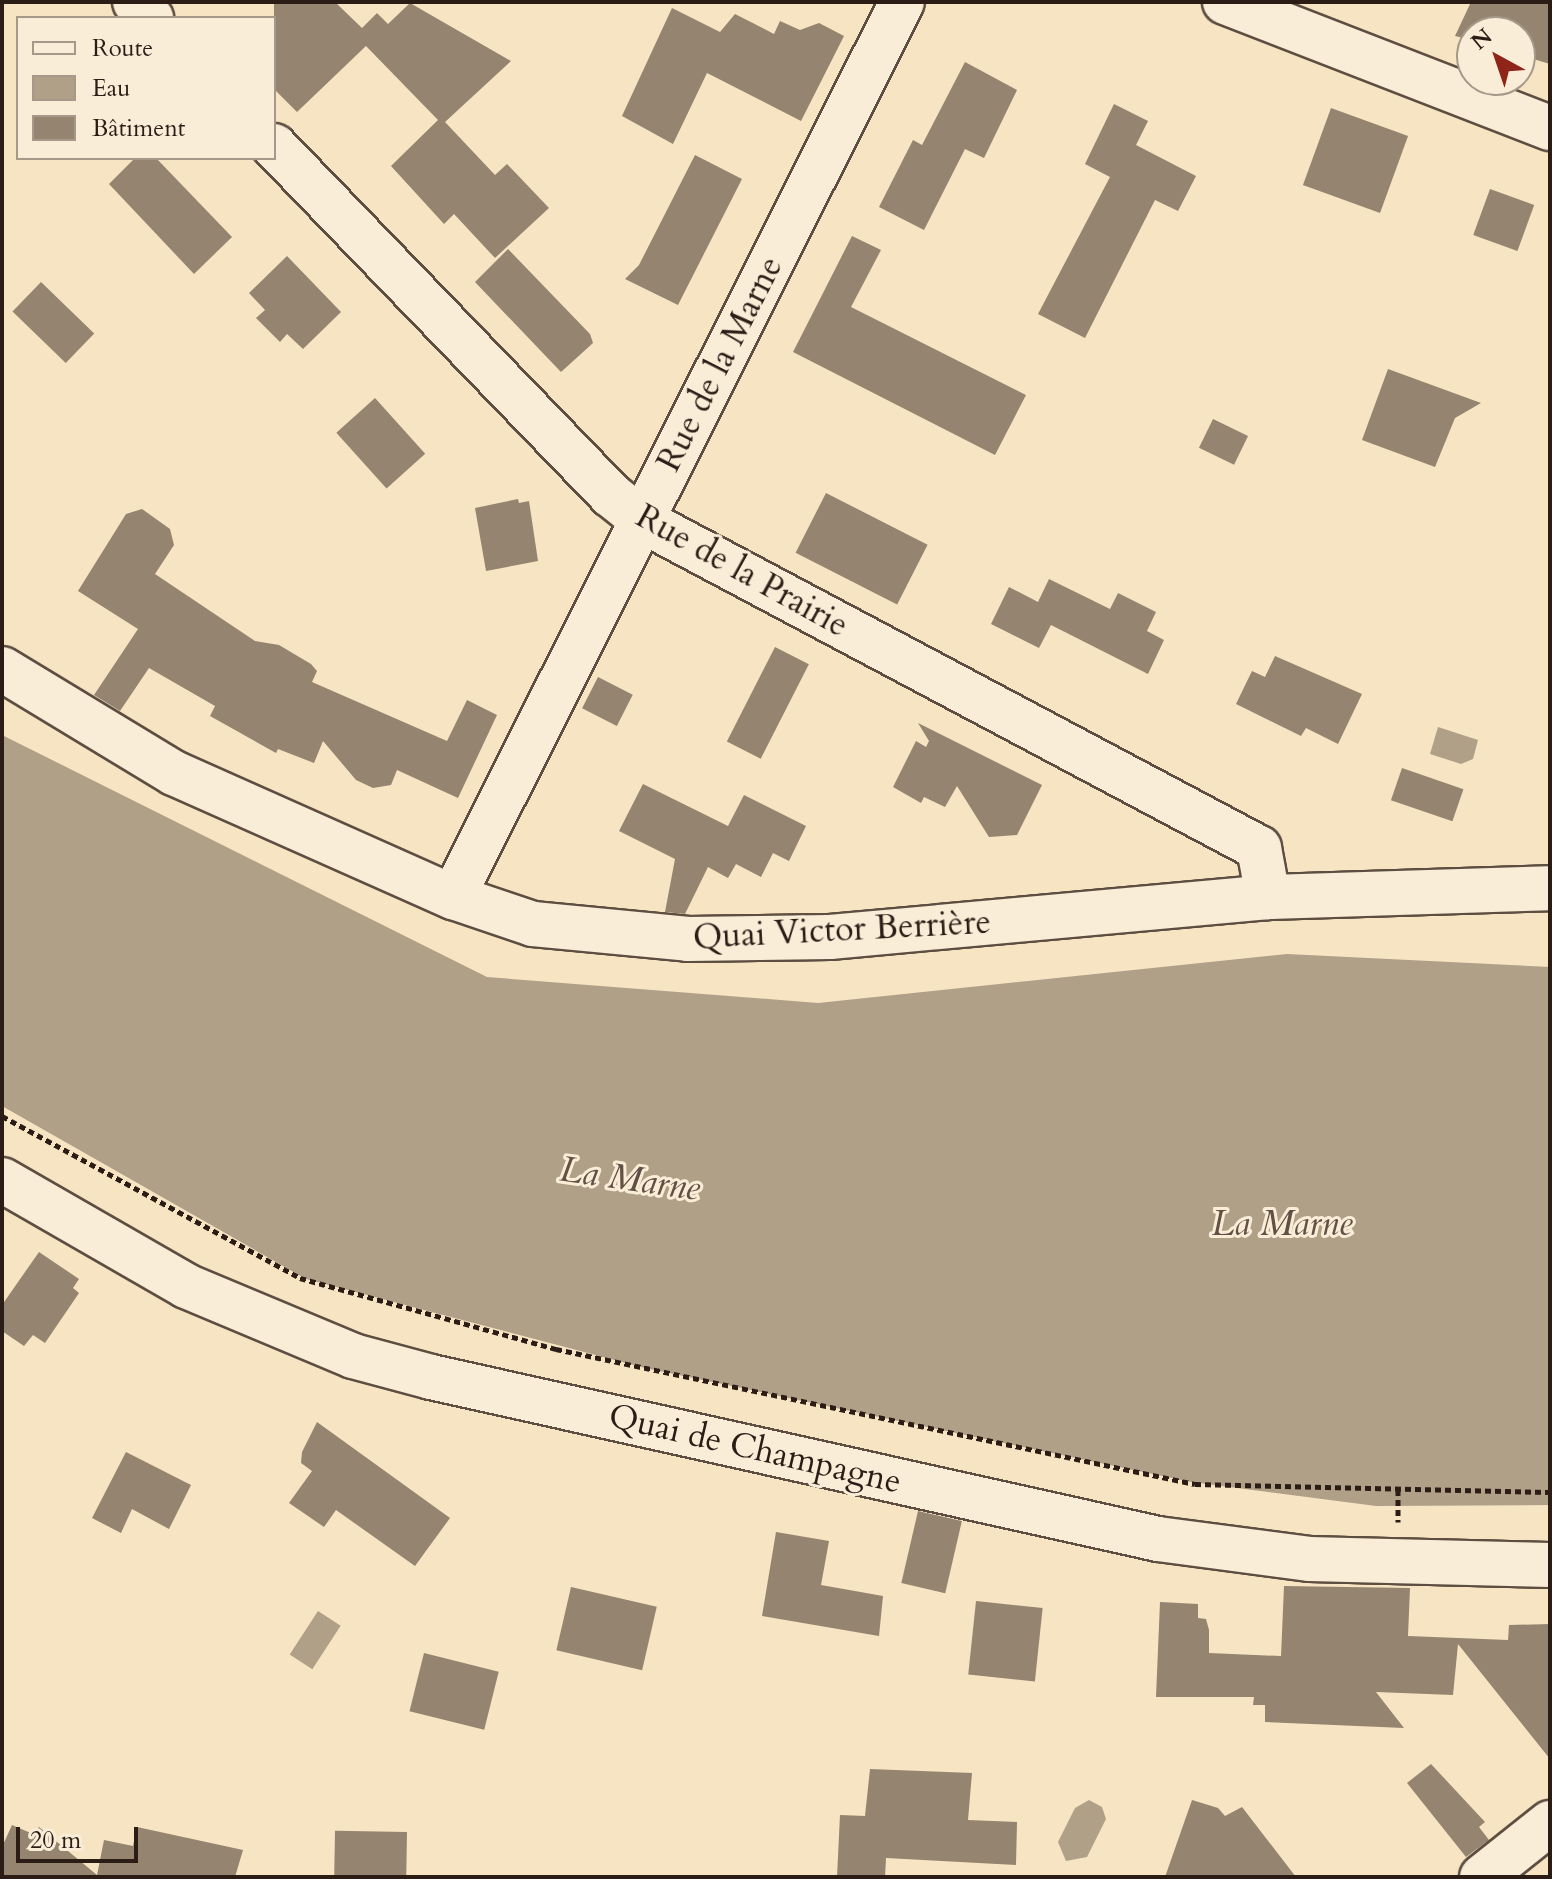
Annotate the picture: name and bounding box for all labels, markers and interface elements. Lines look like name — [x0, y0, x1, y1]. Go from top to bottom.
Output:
legend — [16, 16, 276, 160]
north arrow — [1456, 16, 1536, 96]
text: N — [1465, 22, 1499, 57]
text: Route — [92, 32, 153, 65]
text: Eau — [92, 72, 130, 105]
text: Bâtiment — [92, 112, 185, 145]
street label: Rue de la Marne — [648, 250, 792, 478]
street label: Rue de la Prairie — [629, 496, 855, 646]
street label: Quai Victor Berrière — [692, 902, 992, 958]
water label: La Marne — [557, 1148, 703, 1210]
water label: La Marne — [1211, 1202, 1353, 1246]
street label: Quai de Champagne — [605, 1396, 905, 1502]
scale bar — [20, 1811, 142, 1861]
text: 20 m — [30, 1824, 81, 1857]

